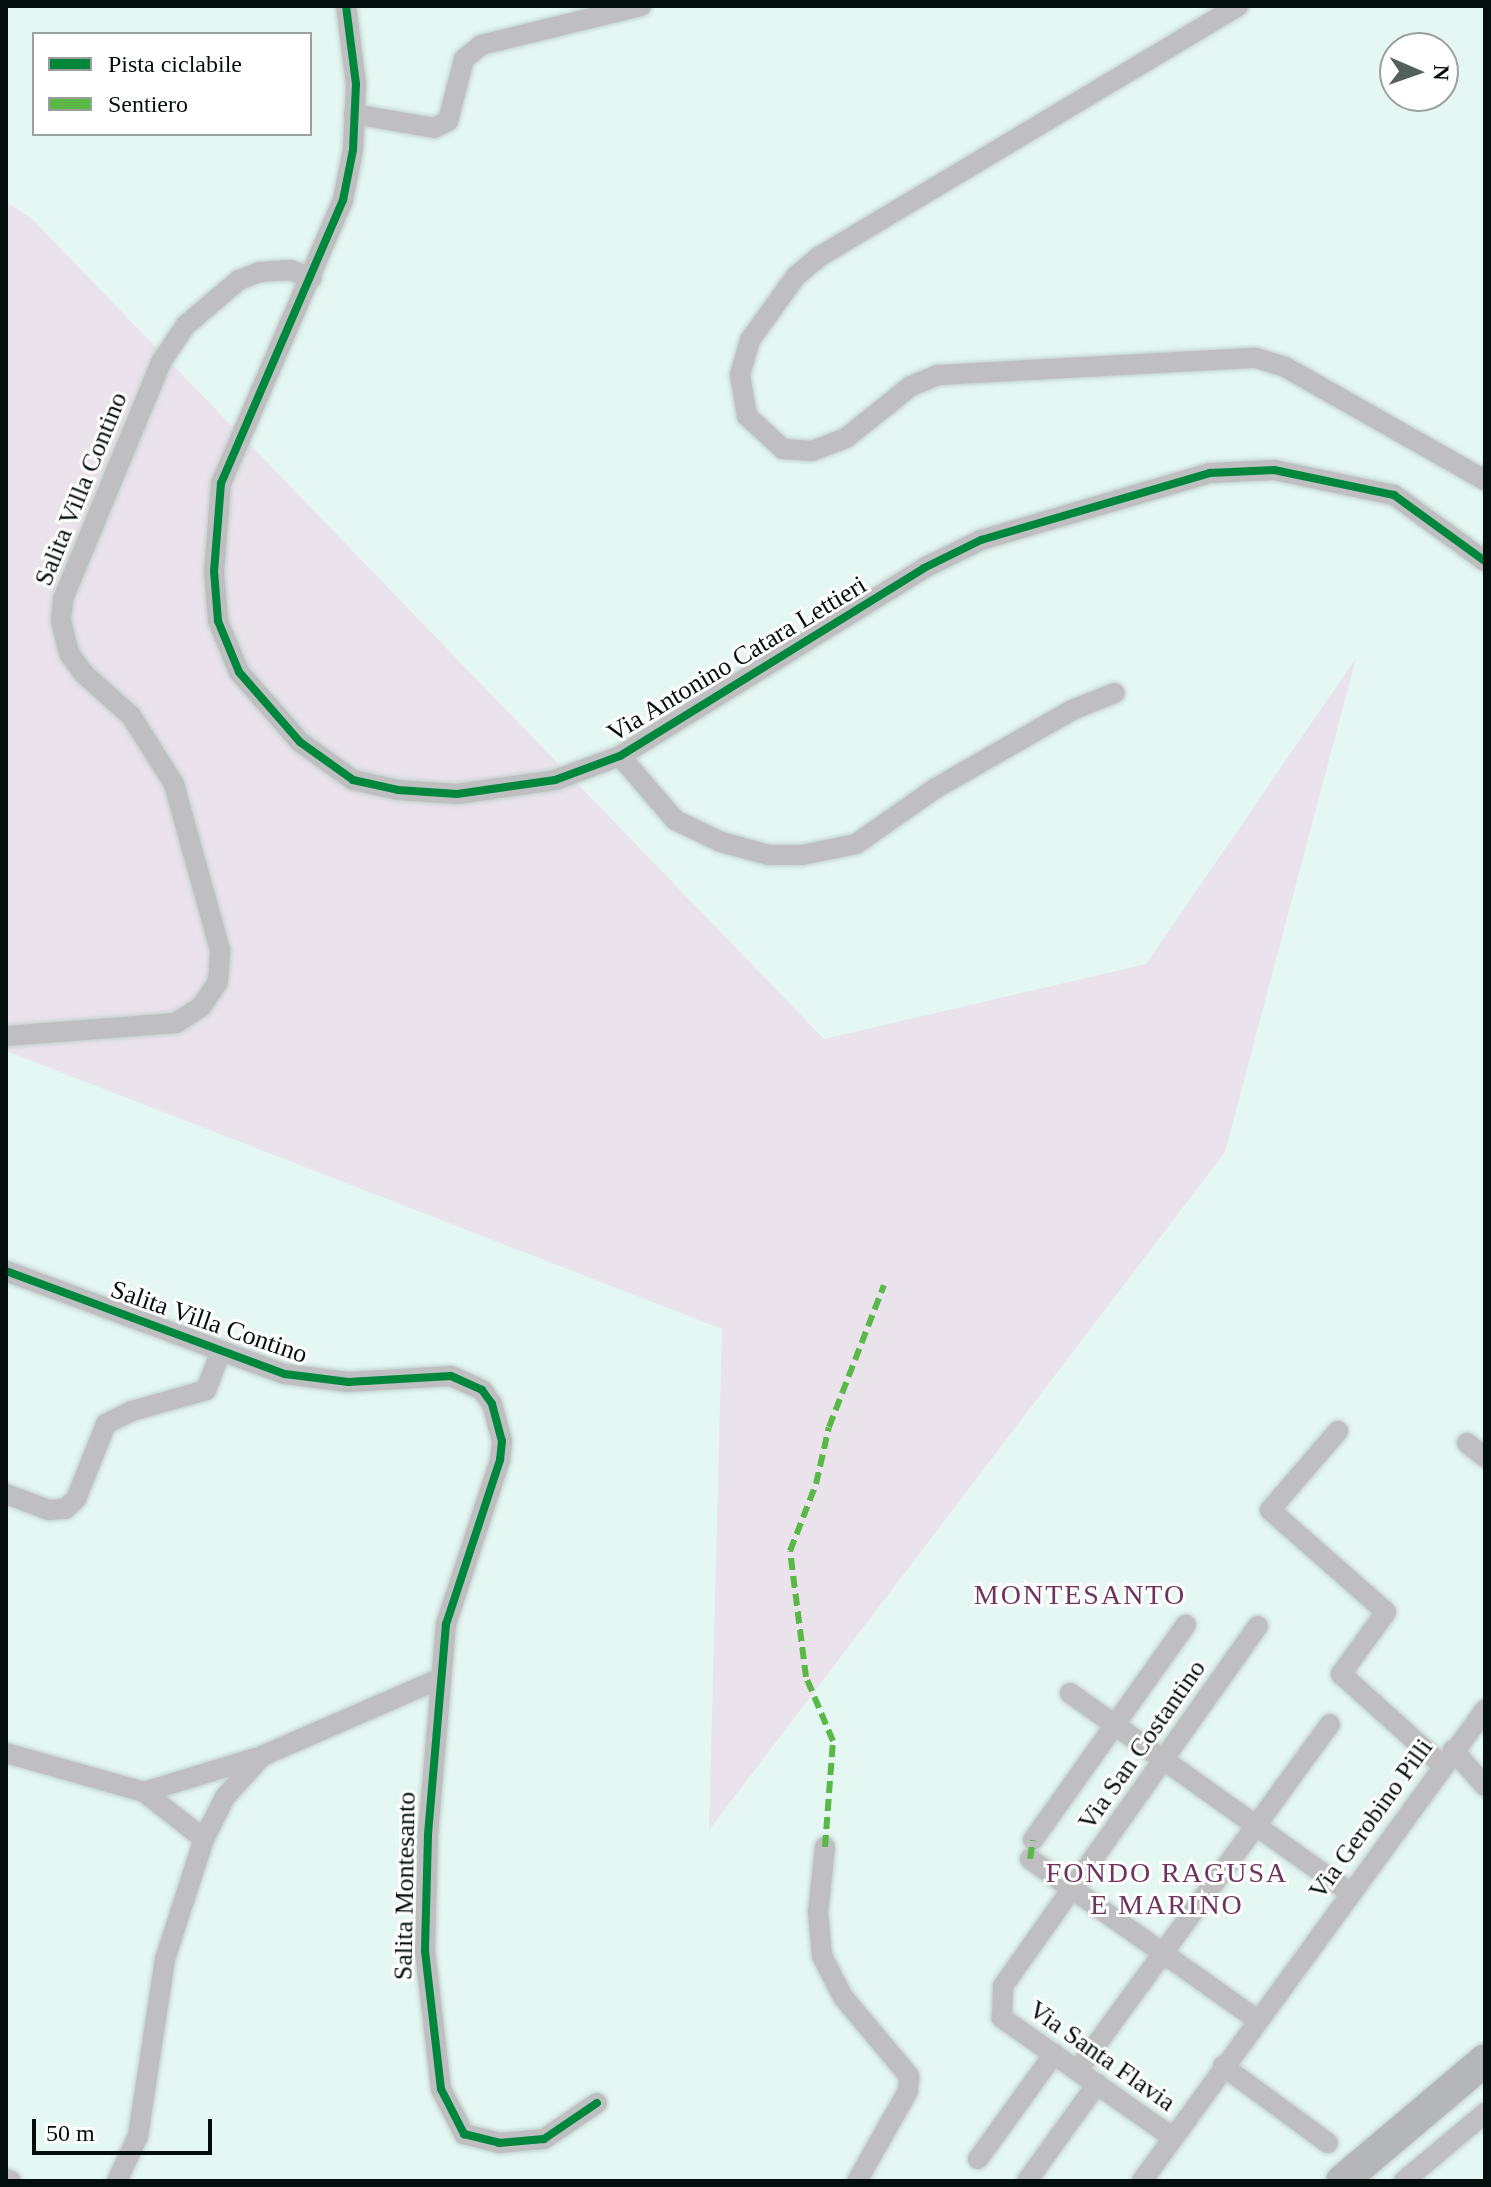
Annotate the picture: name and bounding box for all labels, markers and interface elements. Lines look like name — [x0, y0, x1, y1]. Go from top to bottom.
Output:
legend — [32, 32, 312, 136]
north arrow — [1379, 32, 1459, 112]
text: Pista ciclabile — [108, 51, 242, 77]
text: N — [1429, 64, 1454, 81]
text: Sentiero — [108, 91, 188, 117]
street label: Salita Villa Contino — [28, 387, 134, 591]
street label: Via Antonino Catara Lettieri — [601, 569, 873, 749]
street label: Salita Villa Contino — [106, 1274, 312, 1370]
district label: MONTESANTO — [974, 1578, 1186, 1612]
street label: Via San Costantino — [1072, 1654, 1212, 1836]
street label: Via Gerobino Pilli — [1302, 1733, 1440, 1905]
street label: Salita Montesanto — [388, 1792, 422, 1980]
district label: FONDO RAGUSA E MARINO — [1046, 1856, 1288, 1922]
street label: Via Santa Flavia — [1023, 1994, 1181, 2118]
scale bar — [36, 2103, 216, 2153]
text: 50 m — [46, 2120, 95, 2146]

